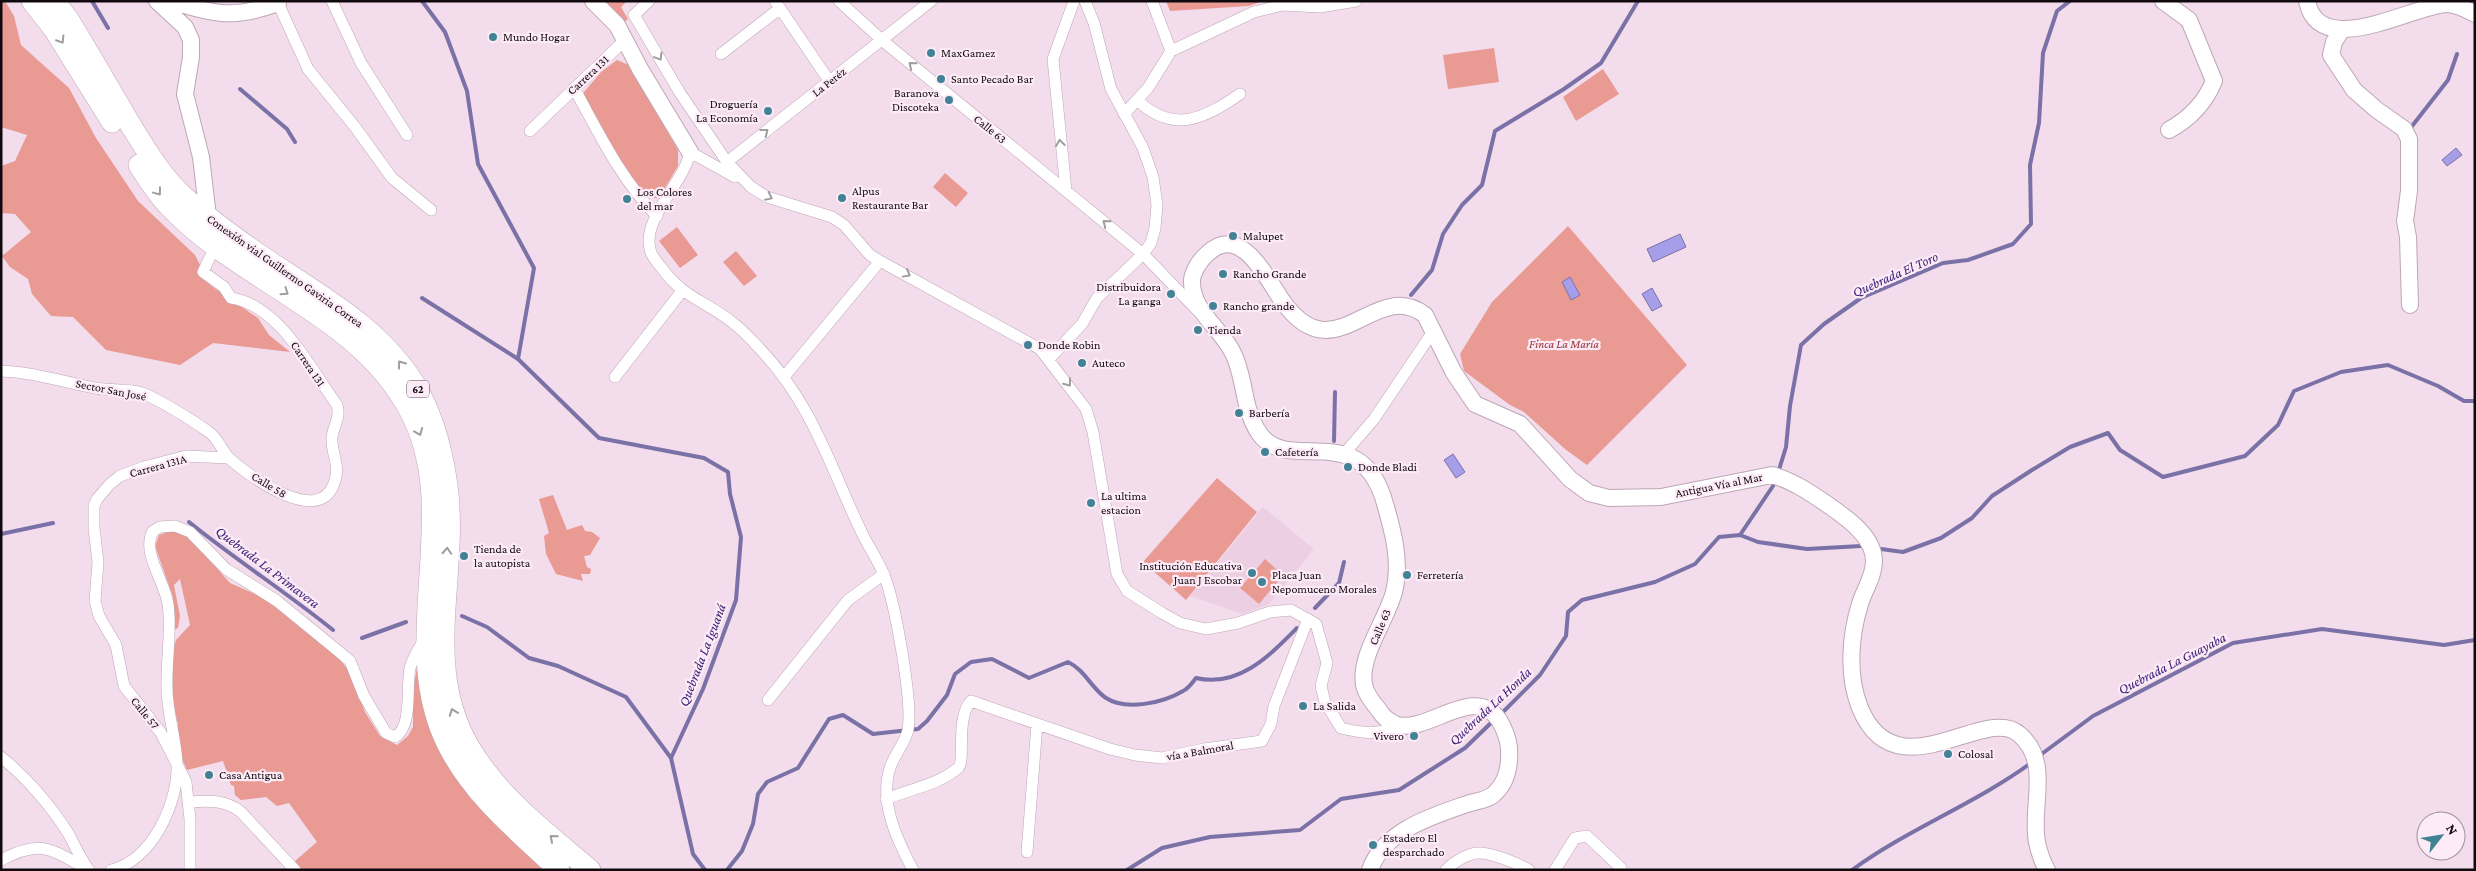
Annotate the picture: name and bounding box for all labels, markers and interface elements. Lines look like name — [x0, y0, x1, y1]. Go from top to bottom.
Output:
place label: Mundo Hogar — [503, 30, 570, 44]
marker: Mundo Hogar — [487, 31, 499, 43]
one-way arrow — [55, 35, 65, 44]
place label: MaxGamez — [941, 46, 995, 60]
marker: MaxGamez — [925, 47, 937, 59]
one-way arrow — [652, 51, 662, 60]
street label: Carrera 131 — [564, 52, 612, 98]
one-way arrow — [909, 62, 918, 70]
street label: La Peréz — [809, 64, 849, 100]
place label: Santo Pecado Bar — [951, 72, 1034, 86]
marker: Santo Pecado Bar — [935, 73, 947, 85]
place label: Baranova Discoteka — [892, 86, 939, 114]
marker: Baranova Discoteka — [943, 94, 955, 106]
place label: Droguería La Economía — [696, 97, 758, 125]
marker: Droguería La Economía — [762, 105, 774, 117]
street label: Calle 63 — [971, 112, 1009, 147]
one-way arrow — [759, 130, 768, 138]
one-way arrow — [1055, 138, 1066, 146]
place label: Alpus Restaurante Bar — [852, 184, 929, 212]
place label: Los Colores del mar — [637, 185, 692, 213]
one-way arrow — [153, 186, 161, 195]
one-way arrow — [763, 190, 772, 200]
marker: Alpus Restaurante Bar — [836, 192, 848, 204]
marker: Los Colores del mar — [621, 193, 633, 205]
street label: Conexión vial Guillermo Gaviria Correa — [204, 211, 366, 331]
one-way arrow — [1102, 220, 1111, 229]
place label: Malupet — [1243, 229, 1285, 243]
marker: Malupet — [1227, 230, 1239, 242]
water label: Quebrada El Toro — [1850, 248, 1940, 300]
place label: Rancho Grande — [1233, 267, 1306, 281]
one-way arrow — [901, 268, 910, 278]
marker: Rancho Grande — [1217, 268, 1229, 280]
place label: Distribuidora La ganga — [1096, 280, 1161, 308]
one-way arrow — [279, 286, 289, 295]
marker: Distribuidora La ganga — [1165, 288, 1177, 300]
place label: Rancho grande — [1223, 299, 1295, 313]
marker: Rancho grande — [1207, 300, 1219, 312]
place label: Tienda — [1208, 323, 1242, 337]
marker: Tienda — [1192, 324, 1204, 336]
park label: Finca La María — [1529, 337, 1599, 351]
place label: Donde Robin — [1038, 338, 1101, 352]
street label: Carrera 131 — [288, 339, 328, 389]
marker: Donde Robin — [1022, 339, 1034, 351]
place label: Auteco — [1092, 356, 1125, 370]
marker: Auteco — [1076, 357, 1088, 369]
one-way arrow — [398, 360, 407, 370]
street label: Sector San José — [75, 376, 147, 404]
one-way arrow — [1062, 377, 1071, 387]
road number: 62 — [407, 380, 429, 398]
place label: Barbería — [1249, 406, 1290, 420]
marker: Barbería — [1233, 407, 1245, 419]
one-way arrow — [413, 427, 423, 436]
place label: Cafetería — [1275, 445, 1319, 459]
marker: Cafetería — [1259, 446, 1271, 458]
street label: Carrera 131A — [128, 452, 188, 480]
place label: Donde Bladi — [1358, 460, 1417, 474]
marker: Donde Bladi — [1342, 461, 1354, 473]
street label: Calle 58 — [249, 469, 289, 501]
street label: Antigua Vía al Mar — [1674, 470, 1765, 500]
place label: La ultima estacion — [1101, 489, 1147, 517]
marker: La ultima estacion — [1085, 497, 1097, 509]
water label: Quebrada La Primavera — [213, 523, 323, 612]
place label: Tienda de la autopista — [474, 542, 531, 570]
one-way arrow — [441, 547, 452, 555]
marker: Tienda de la autopista — [458, 550, 470, 562]
place label: Institución Educativa Juan J Escobar — [1139, 559, 1243, 587]
marker: Institución Educativa Juan J Escobar — [1246, 567, 1258, 579]
place label: Placa Juan Nepomuceno Morales — [1272, 568, 1377, 596]
place label: Ferretería — [1417, 568, 1464, 582]
marker: Ferretería — [1401, 569, 1413, 581]
marker: Placa Juan Nepomuceno Morales — [1256, 576, 1268, 588]
water label: Quebrada La Iguaná — [675, 601, 729, 709]
street label: Calle 63 — [1366, 607, 1394, 647]
water label: Quebrada La Guayaba — [2115, 629, 2229, 697]
water label: Quebrada La Honda — [1446, 664, 1535, 748]
street label: Calle 57 — [128, 694, 162, 732]
place label: La Salida — [1313, 699, 1357, 713]
marker: La Salida — [1297, 700, 1309, 712]
one-way arrow — [449, 708, 459, 717]
place label: Vivero — [1374, 729, 1404, 743]
marker: Vivero — [1408, 730, 1420, 742]
street label: vía a Balmoral — [1164, 738, 1235, 764]
place label: Colosal — [1958, 747, 1994, 761]
marker: Colosal — [1942, 748, 1954, 760]
place label: Casa Antigua — [219, 768, 283, 782]
marker: Casa Antigua — [203, 769, 215, 781]
north arrow — [2416, 811, 2466, 861]
text: N — [2443, 821, 2462, 838]
place label: Estadero El desparchado — [1383, 831, 1444, 859]
one-way arrow — [549, 835, 558, 844]
marker: Estadero El desparchado — [1367, 839, 1379, 851]

